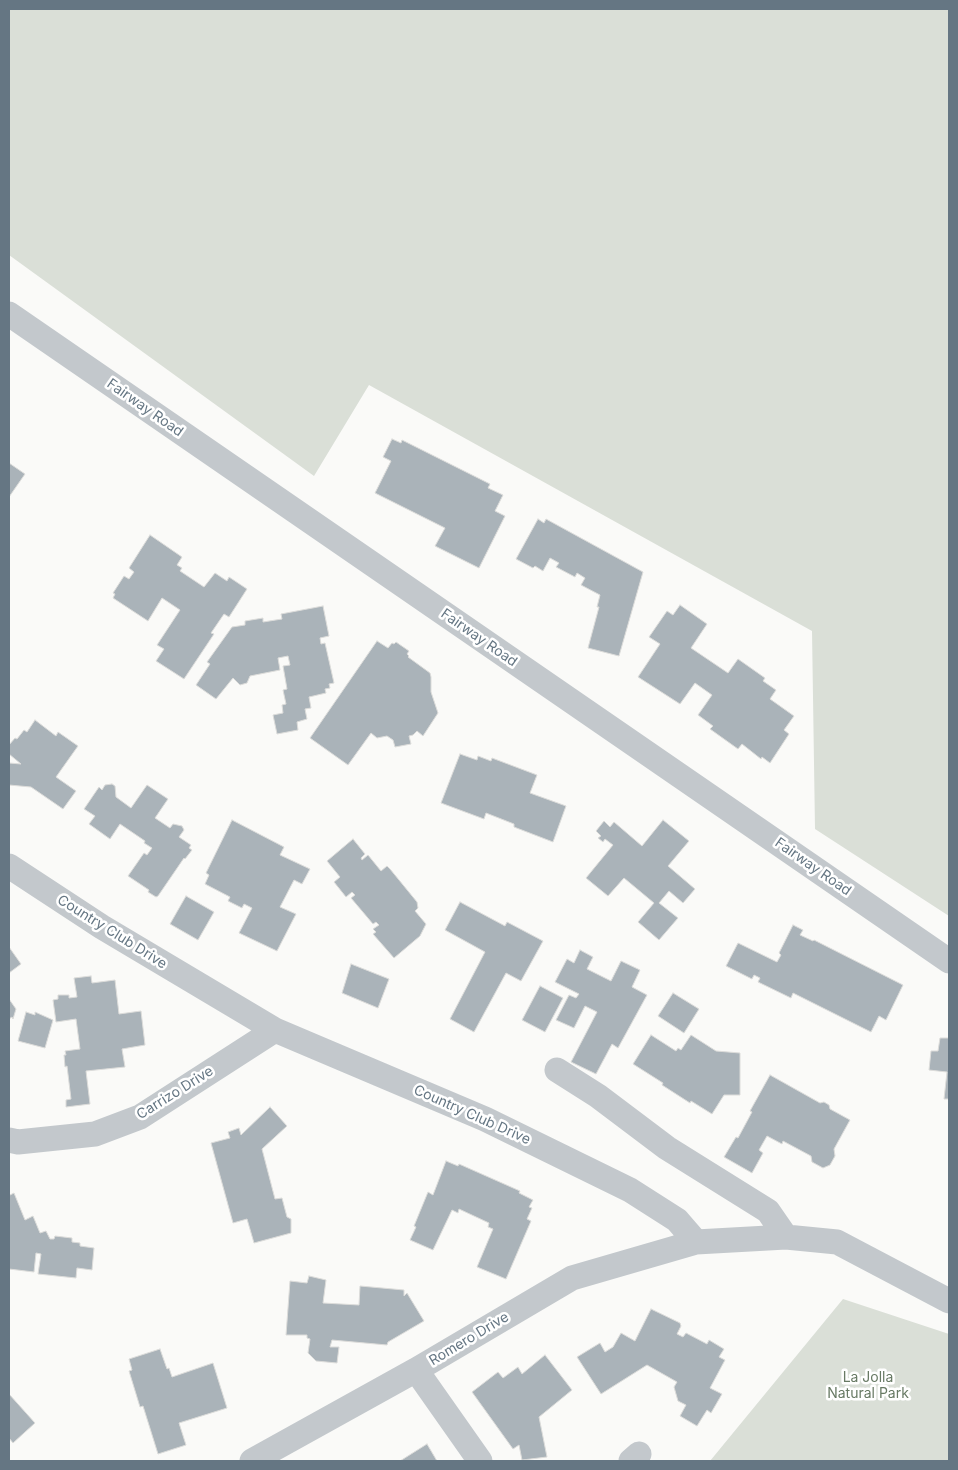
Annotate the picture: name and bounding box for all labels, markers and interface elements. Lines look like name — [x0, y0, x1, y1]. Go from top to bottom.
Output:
street label: Fairway Road — [104, 376, 186, 440]
street label: Fairway Road — [438, 606, 520, 670]
street label: Fairway Road — [772, 835, 854, 899]
street label: Country Club Drive — [54, 891, 170, 973]
street label: Carrizo Drive — [134, 1063, 216, 1123]
street label: Country Club Drive — [411, 1082, 533, 1148]
street label: Romero Drive — [426, 1309, 512, 1369]
park label: La Jolla Natural Park — [827, 1370, 909, 1402]

